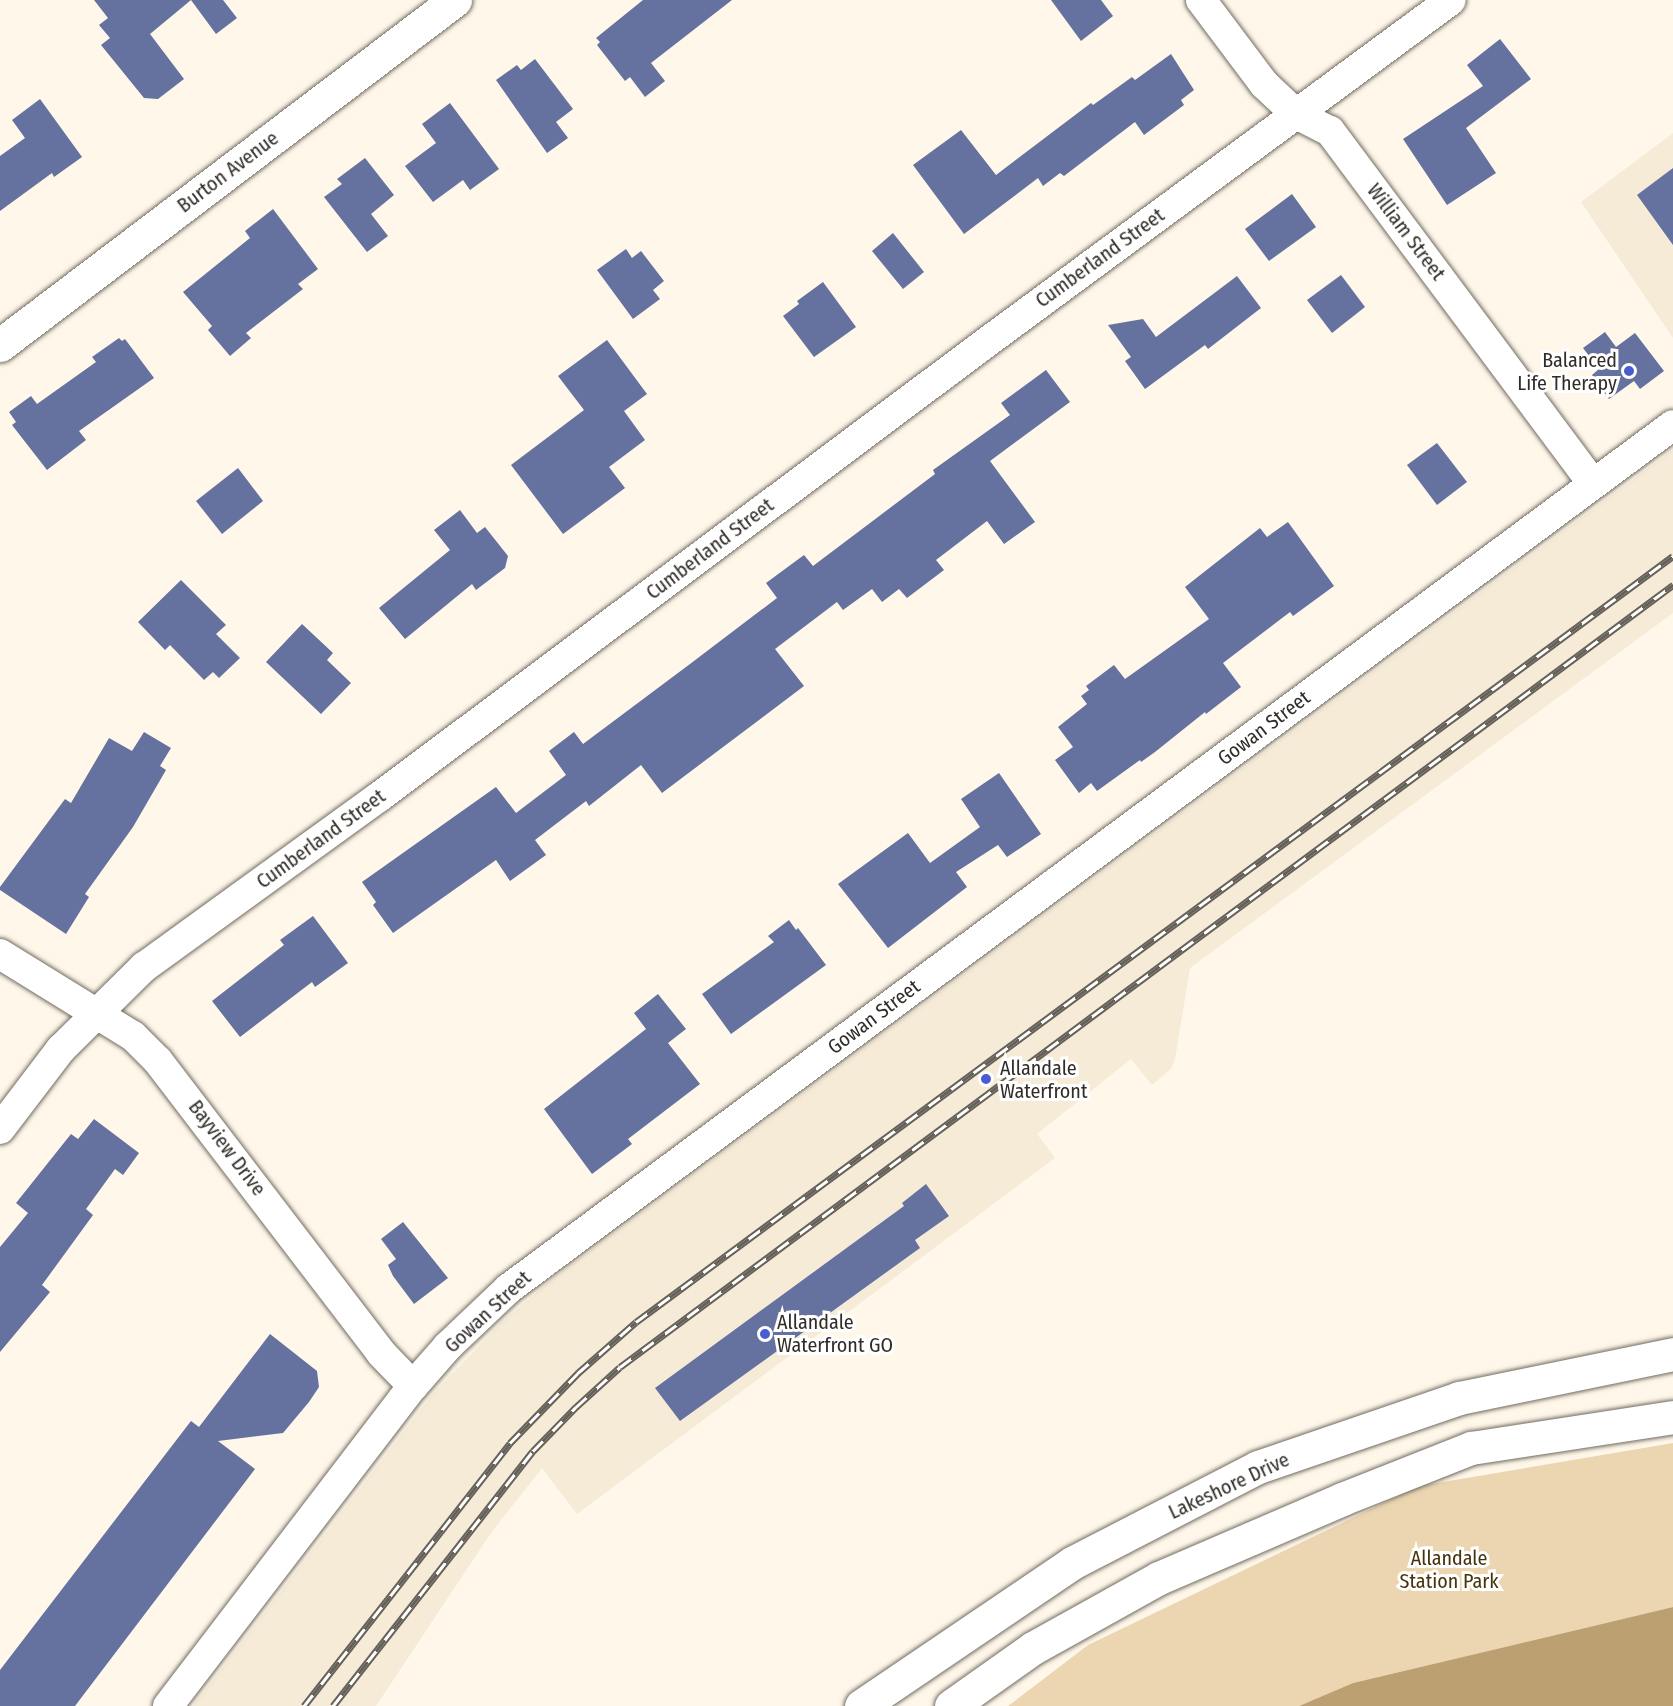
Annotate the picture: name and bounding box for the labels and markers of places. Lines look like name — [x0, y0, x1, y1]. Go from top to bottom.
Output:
place label: Balanced Life Therapy — [1517, 348, 1617, 395]
marker: Balanced Life Therapy — [1622, 364, 1636, 378]
place label: Allandale Waterfront — [1000, 1056, 1087, 1103]
marker: Allandale Waterfront — [977, 1070, 995, 1088]
place label: Allandale Waterfront GO — [777, 1310, 893, 1357]
marker: Allandale Waterfront GO — [758, 1327, 772, 1341]

